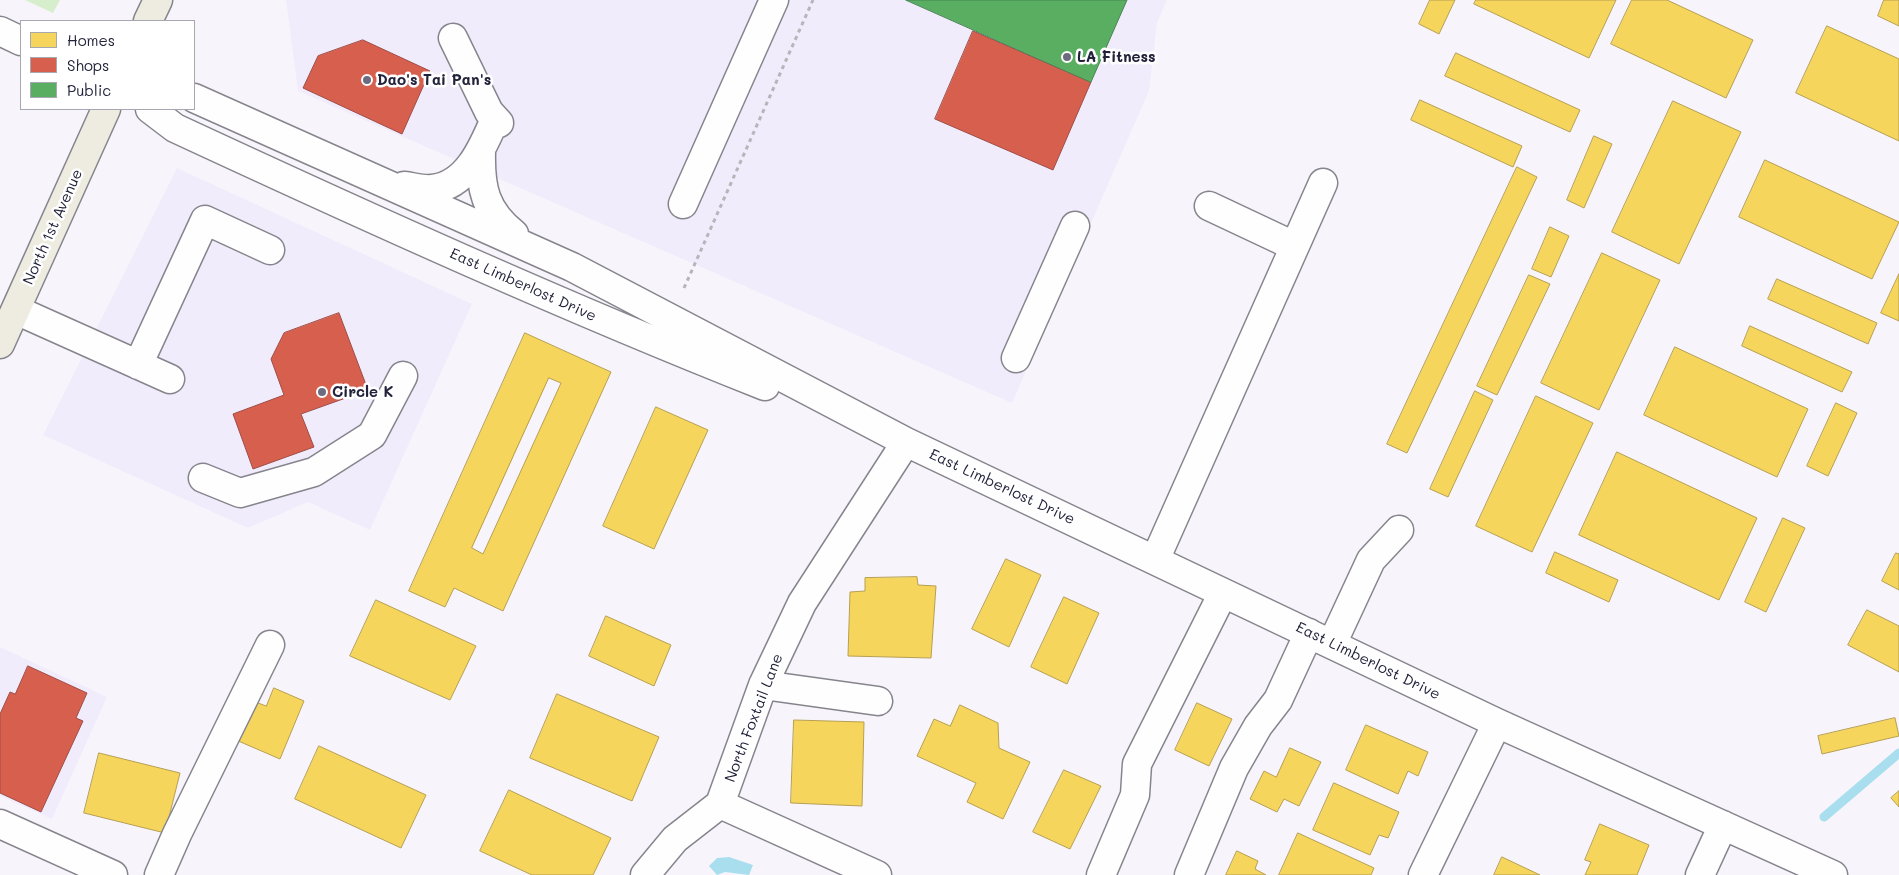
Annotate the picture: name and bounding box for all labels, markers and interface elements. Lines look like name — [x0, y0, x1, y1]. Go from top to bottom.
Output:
legend — [20, 20, 195, 110]
text: Homes — [67, 30, 115, 50]
place label: LA Fitness — [1077, 48, 1156, 66]
marker: LA Fitness — [1061, 51, 1073, 63]
text: Shops — [67, 55, 109, 75]
place label: Dao's Tai Pan's — [377, 71, 491, 89]
marker: Dao's Tai Pan's — [361, 74, 373, 86]
text: Public — [67, 80, 111, 100]
street label: North 1st Avenue — [19, 166, 87, 288]
street label: East Limberlost Drive — [447, 245, 599, 325]
place label: Circle K — [332, 383, 393, 401]
marker: Circle K — [316, 386, 328, 398]
street label: East Limberlost Drive — [926, 445, 1078, 529]
street label: East Limberlost Drive — [1293, 618, 1443, 704]
street label: North Foxtail Lane — [721, 651, 787, 785]

